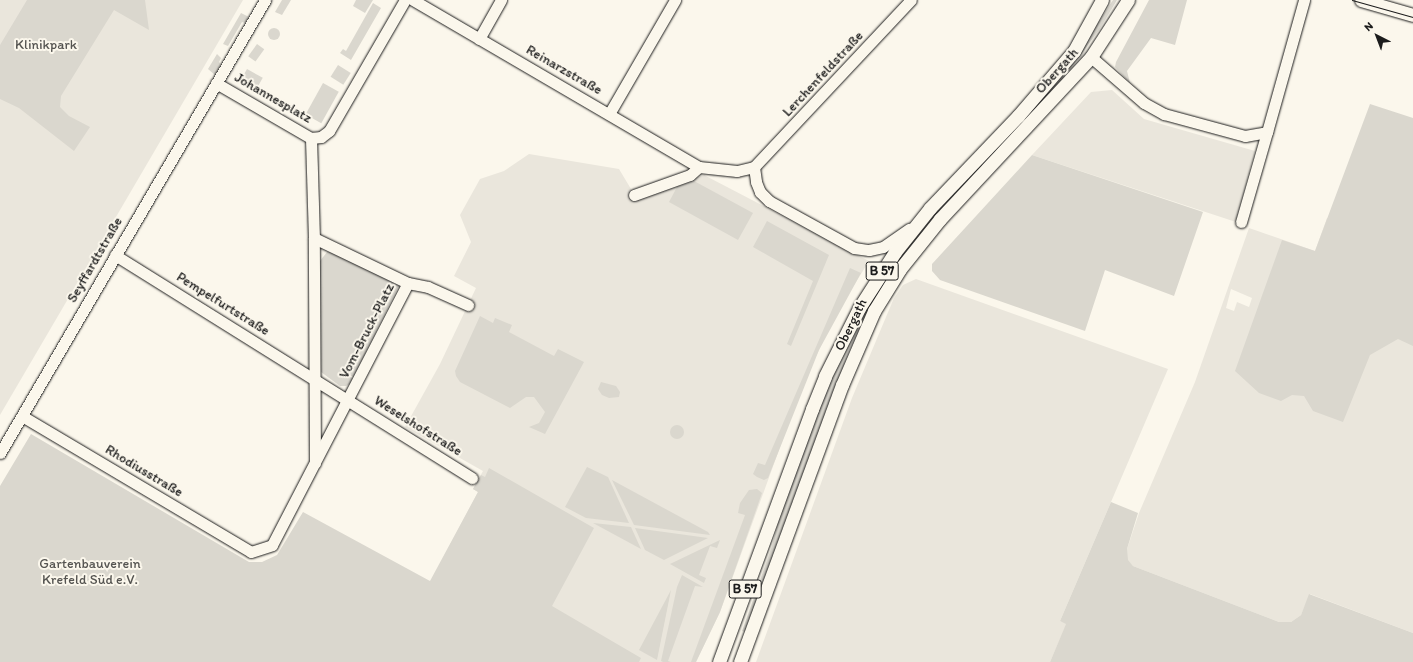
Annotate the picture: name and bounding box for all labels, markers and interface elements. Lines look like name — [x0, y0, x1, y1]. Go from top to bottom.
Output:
north arrow — [1357, 16, 1397, 56]
text: N — [1362, 19, 1376, 34]
street label: Lerchenfeldstraße — [779, 28, 867, 120]
park label: Klinikpark — [15, 37, 77, 53]
street label: Reinarzstraße — [523, 41, 605, 99]
street label: Obergath — [1032, 45, 1082, 97]
street label: Johannesplatz — [231, 69, 315, 127]
street label: Seyffardtstraße — [64, 214, 126, 306]
road number: B 57 — [865, 260, 899, 282]
street label: Pempelfurtstraße — [173, 269, 273, 339]
street label: Vom-Bruck-Platz — [336, 281, 398, 381]
street label: Obergath — [831, 296, 871, 354]
street label: Weselshofstraße — [371, 392, 465, 460]
street label: Rhodiusstraße — [102, 441, 186, 501]
park label: Gartenbauverein Krefeld Süd e.V. — [39, 556, 141, 588]
road number: B 57 — [728, 578, 762, 600]

